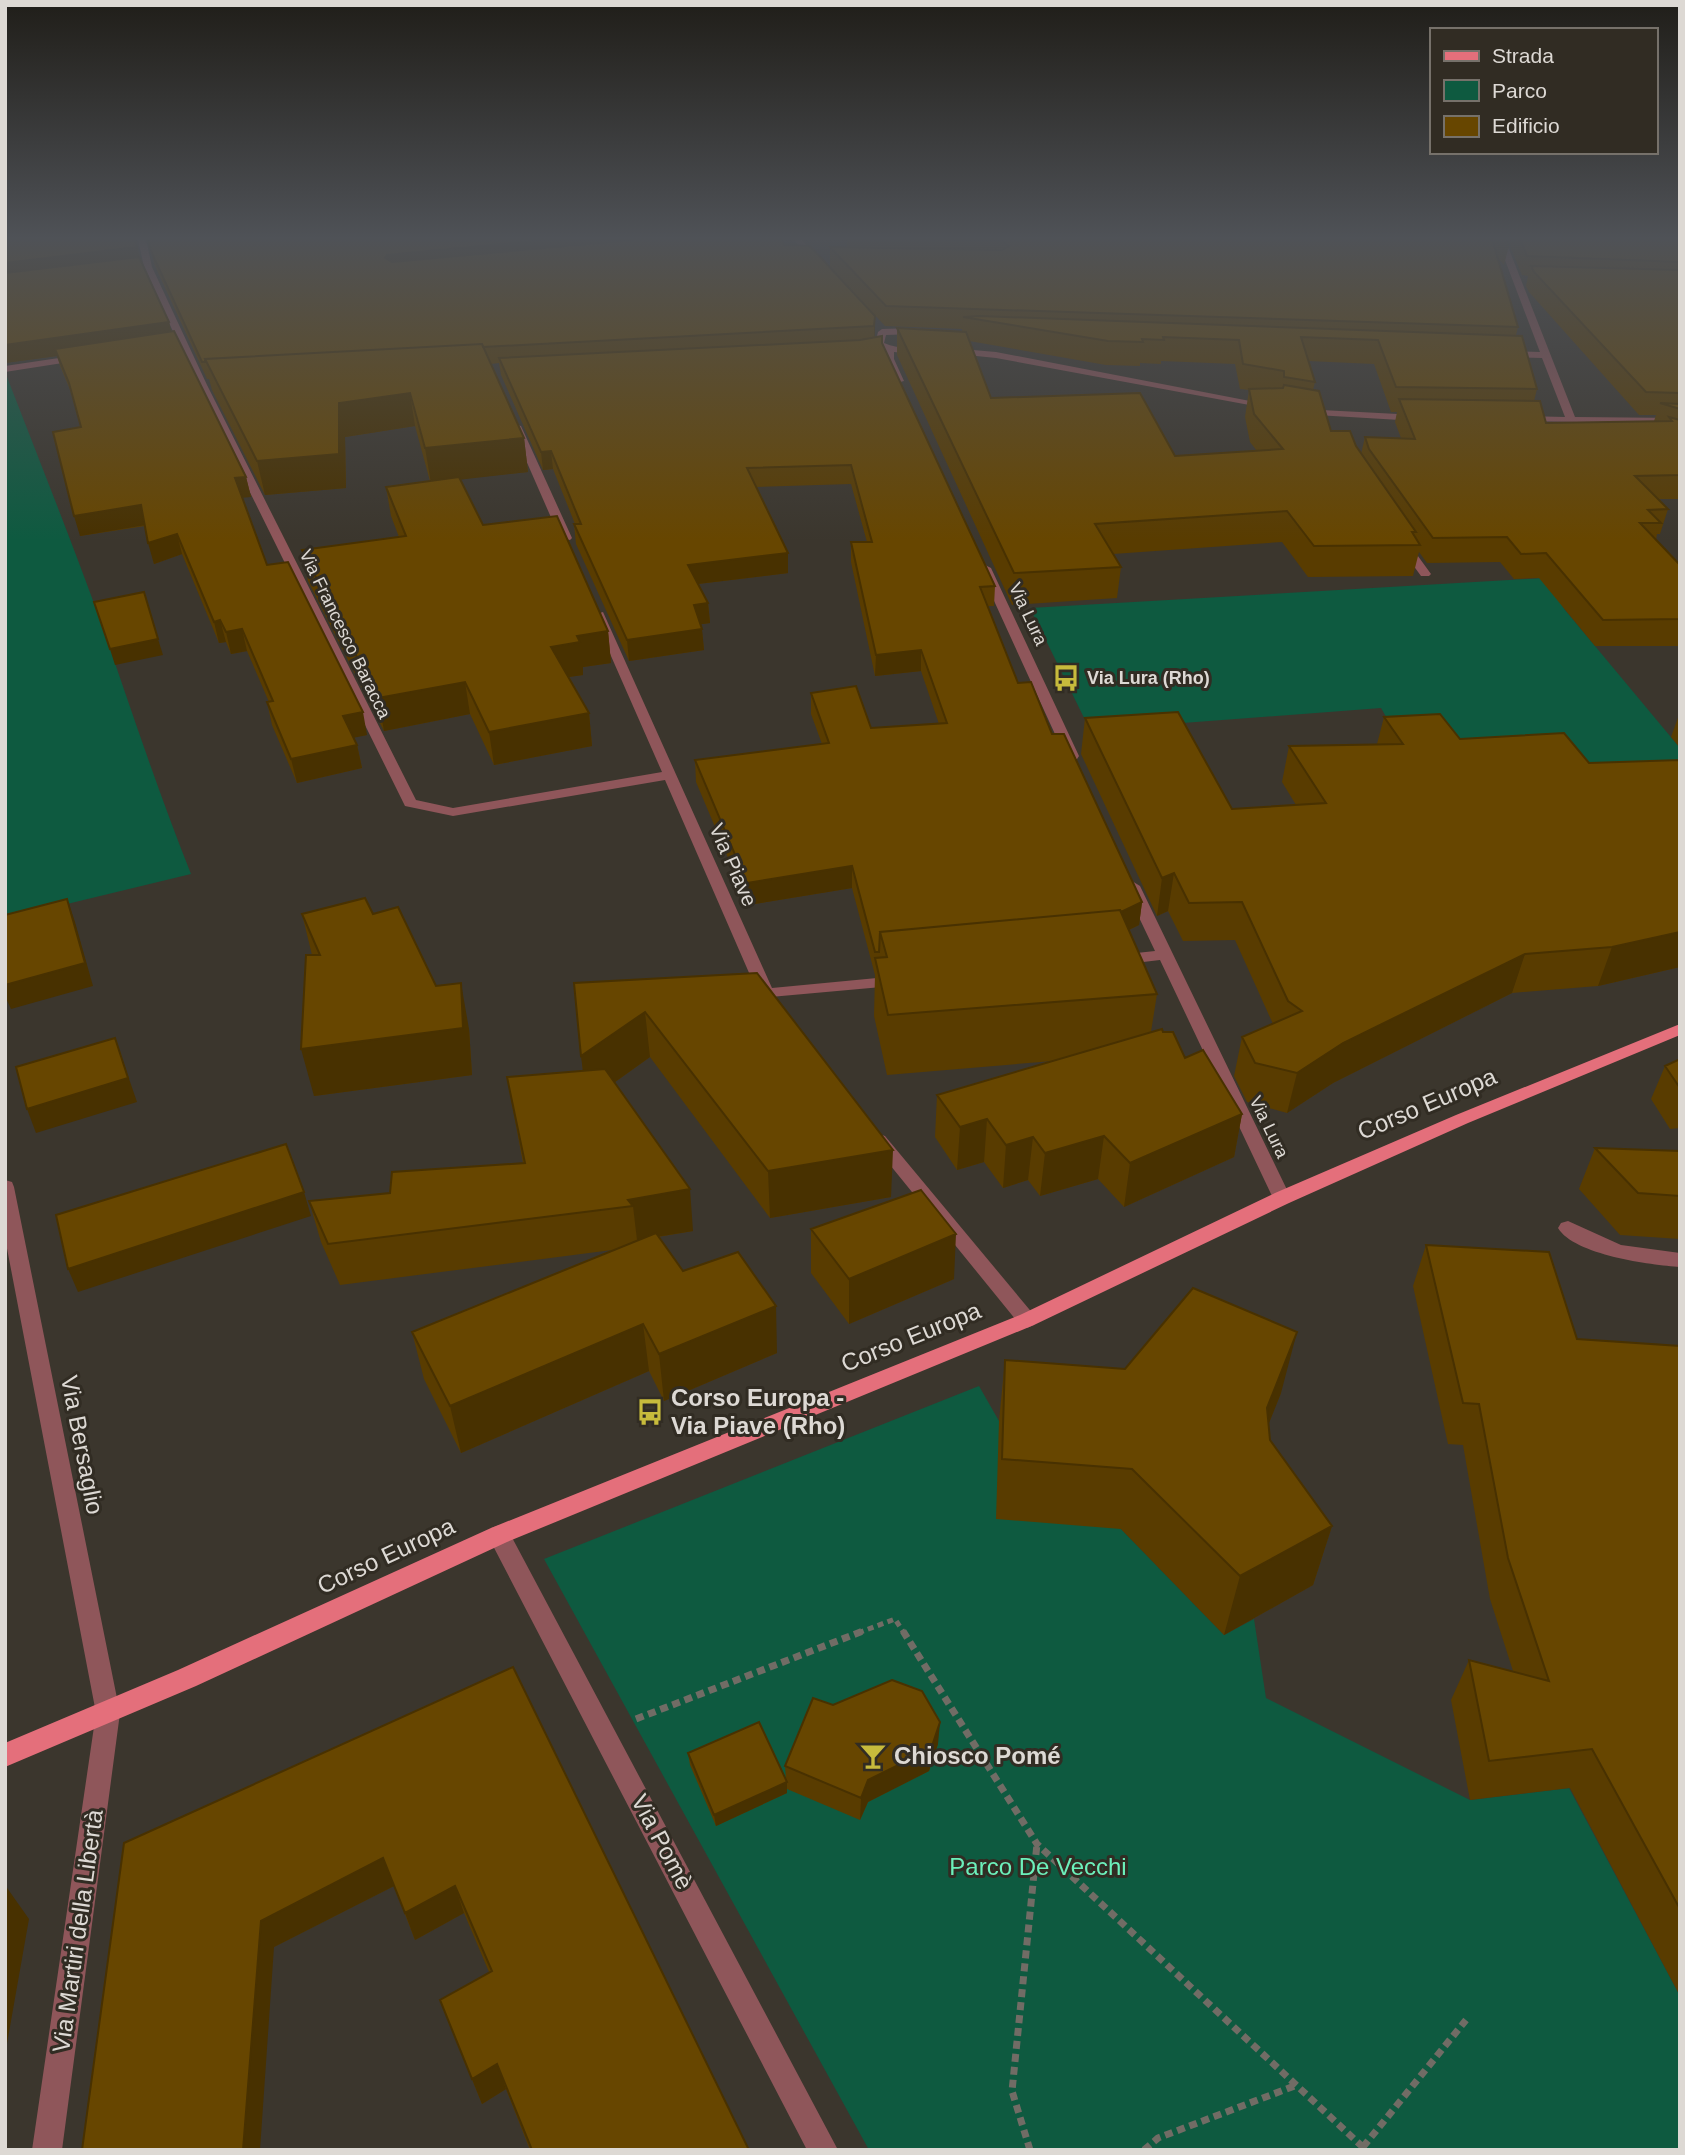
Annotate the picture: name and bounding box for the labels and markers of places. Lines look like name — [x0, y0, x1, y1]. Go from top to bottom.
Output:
bus stop icon: Via Lura (Rho) — [1051, 663, 1081, 693]
place label: Via Lura (Rho) — [1087, 668, 1210, 688]
place label: Corso Europa - Via Piave (Rho) — [671, 1384, 845, 1439]
bus stop icon: Corso Europa - Via Piave (Rho) — [635, 1397, 665, 1427]
bar icon: Chiosco Pomé — [858, 1741, 888, 1771]
place label: Chiosco Pomé — [894, 1742, 1061, 1769]

